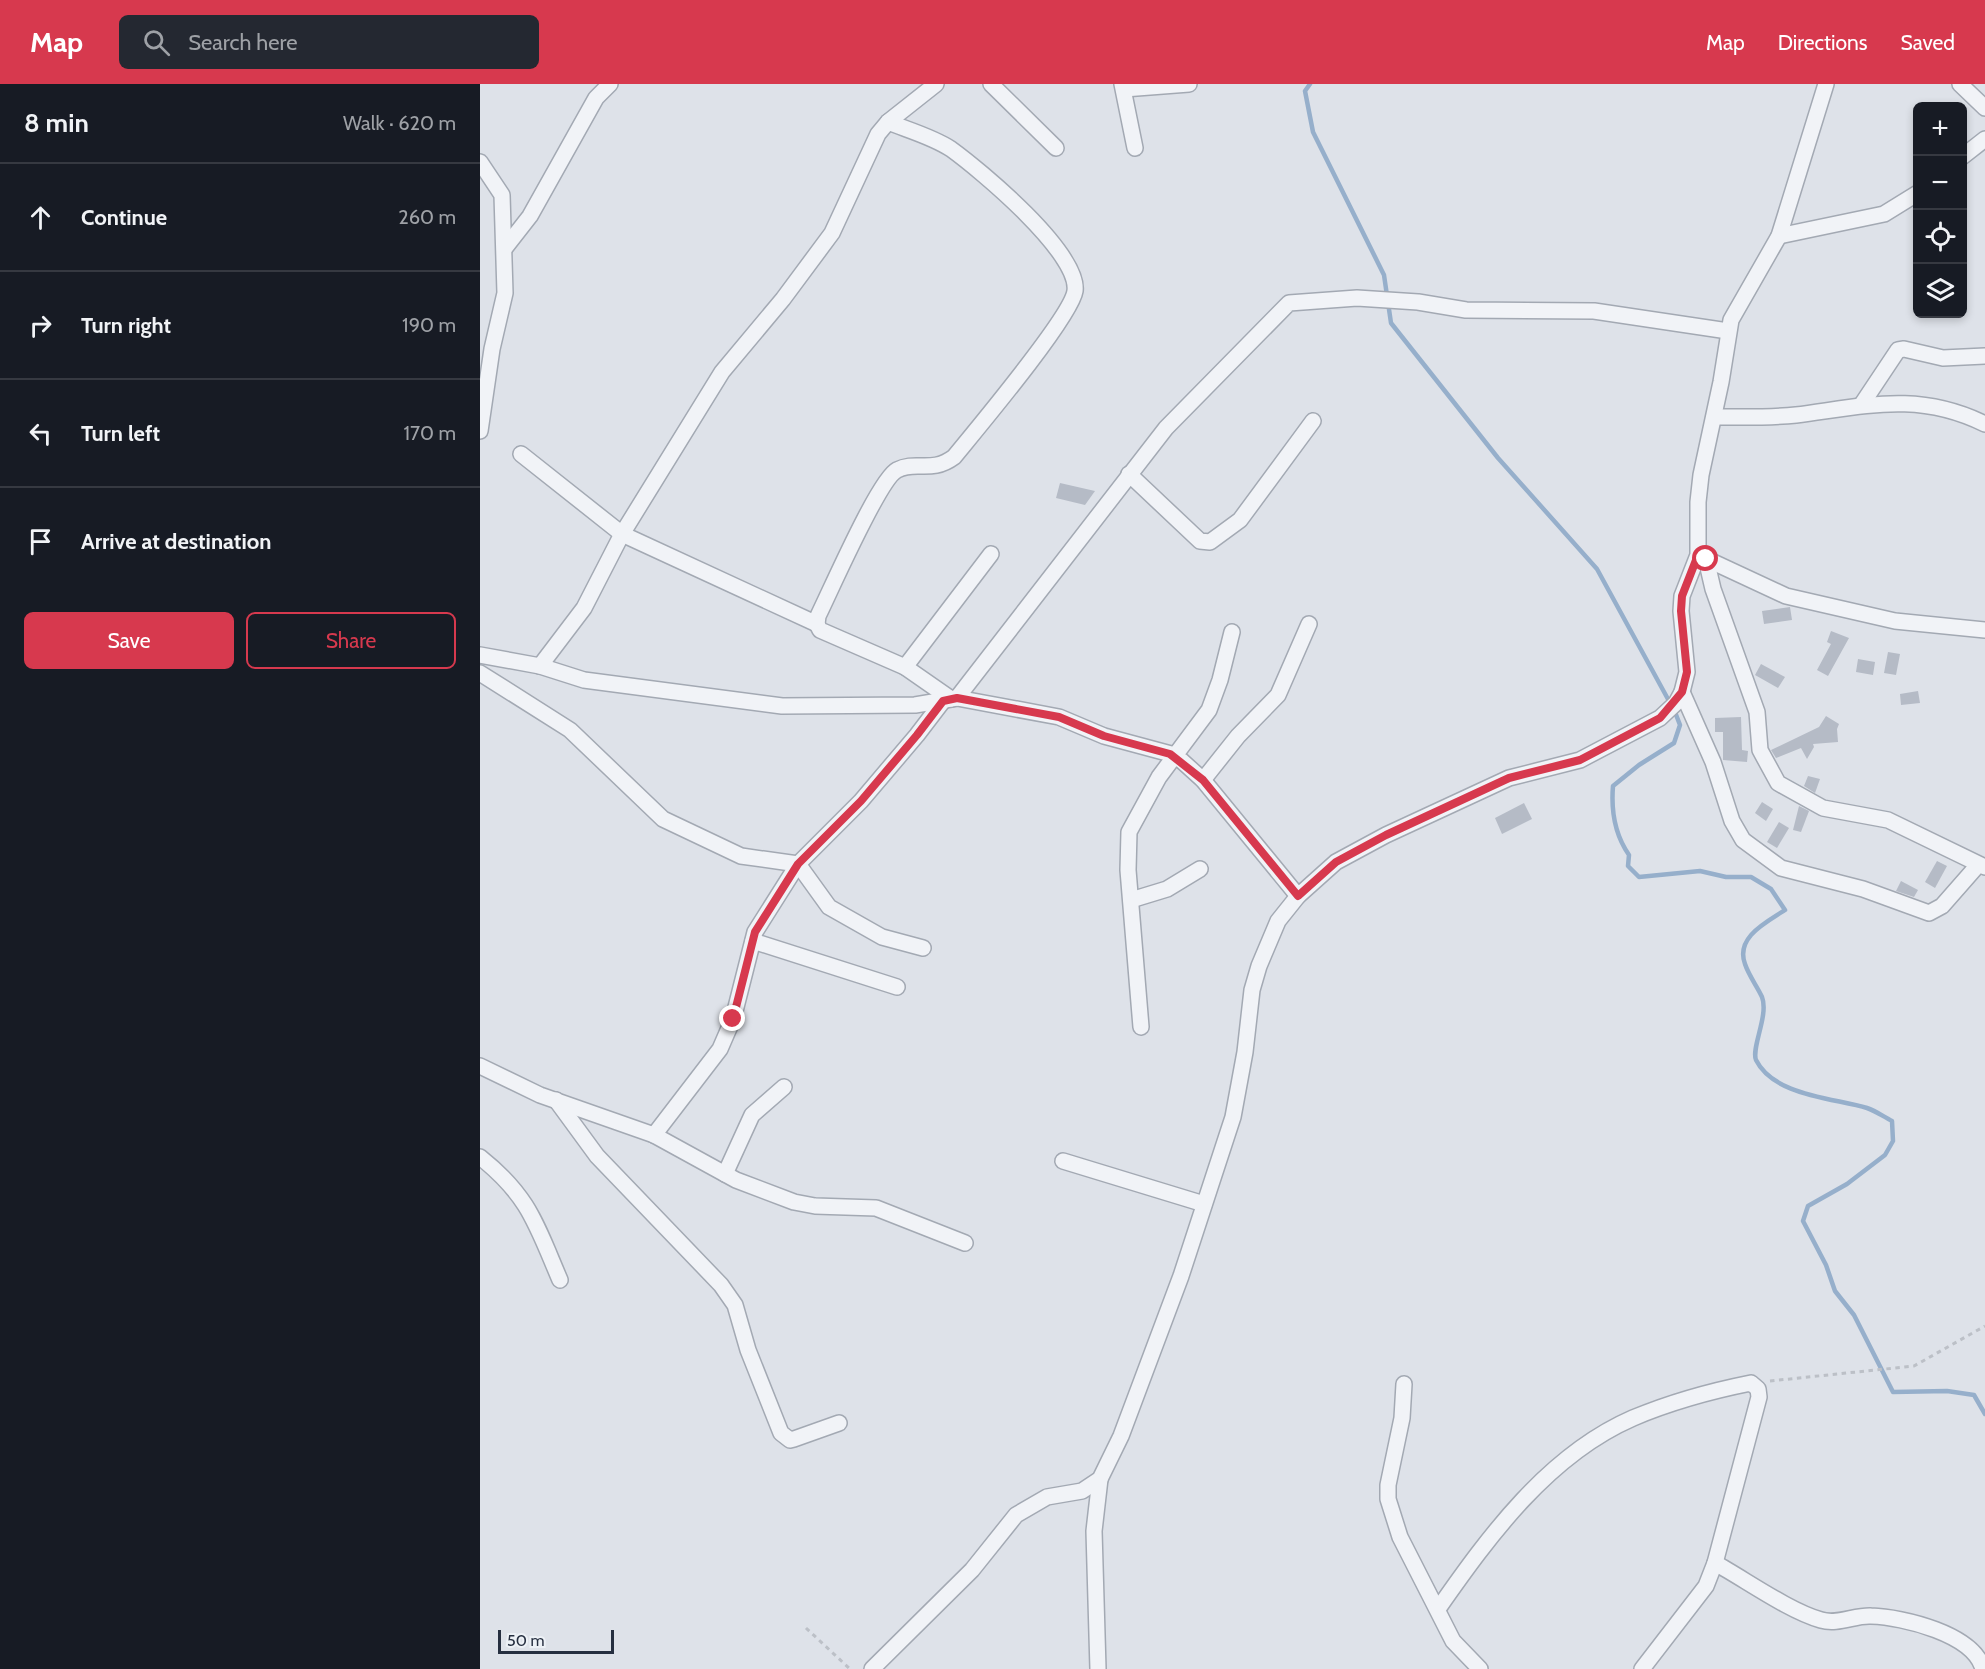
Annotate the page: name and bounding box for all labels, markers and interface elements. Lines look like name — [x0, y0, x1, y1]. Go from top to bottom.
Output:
search box — [119, 15, 539, 69]
text: Map — [30, 25, 83, 59]
icon: search — [140, 26, 173, 59]
text: Search here — [188, 29, 297, 56]
text: Map — [1706, 30, 1745, 55]
text: Directions — [1778, 30, 1867, 55]
text: Saved — [1900, 30, 1955, 55]
map controls — [1913, 102, 1967, 318]
button: + — [1913, 102, 1967, 156]
text: 8 min — [24, 107, 89, 139]
text: Walk · 620 m — [343, 111, 456, 135]
button: − — [1913, 156, 1967, 210]
icon: ahead — [24, 201, 57, 234]
text: Continue — [81, 204, 167, 231]
text: 260 m — [398, 205, 456, 229]
button: locate — [1913, 210, 1967, 264]
button: layers — [1913, 264, 1967, 318]
icon: right — [24, 309, 57, 342]
text: Turn right — [81, 312, 171, 339]
text: 190 m — [402, 313, 456, 337]
icon: left — [24, 417, 57, 450]
text: Turn left — [81, 420, 160, 447]
text: 170 m — [404, 421, 456, 445]
icon: arrive — [24, 525, 57, 558]
text: Arrive at destination — [81, 528, 271, 555]
route start — [1692, 545, 1718, 571]
button: Save — [24, 612, 234, 669]
button: Share — [246, 612, 456, 669]
route end — [719, 1005, 745, 1031]
scale bar — [498, 1627, 614, 1654]
text: 50 m — [507, 1631, 544, 1650]

